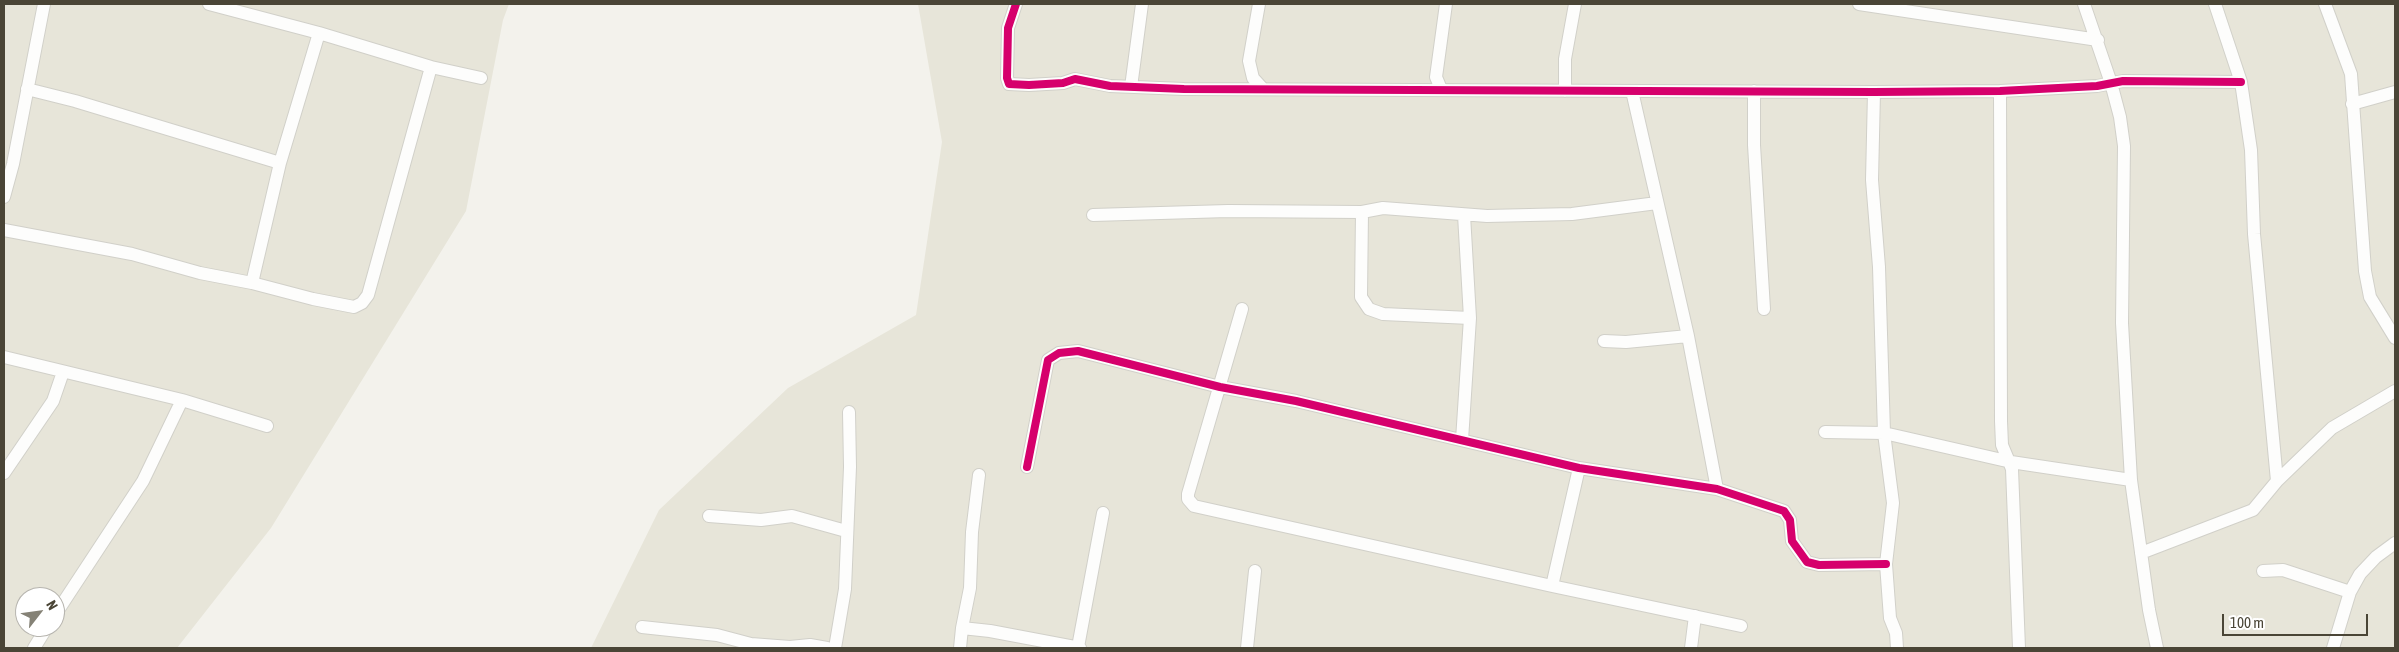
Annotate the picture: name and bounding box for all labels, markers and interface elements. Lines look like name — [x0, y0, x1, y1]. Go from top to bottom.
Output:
north arrow — [15, 587, 65, 637]
text: N — [43, 597, 61, 613]
scale bar — [2224, 604, 2370, 636]
text: 100 m — [2230, 614, 2264, 631]

